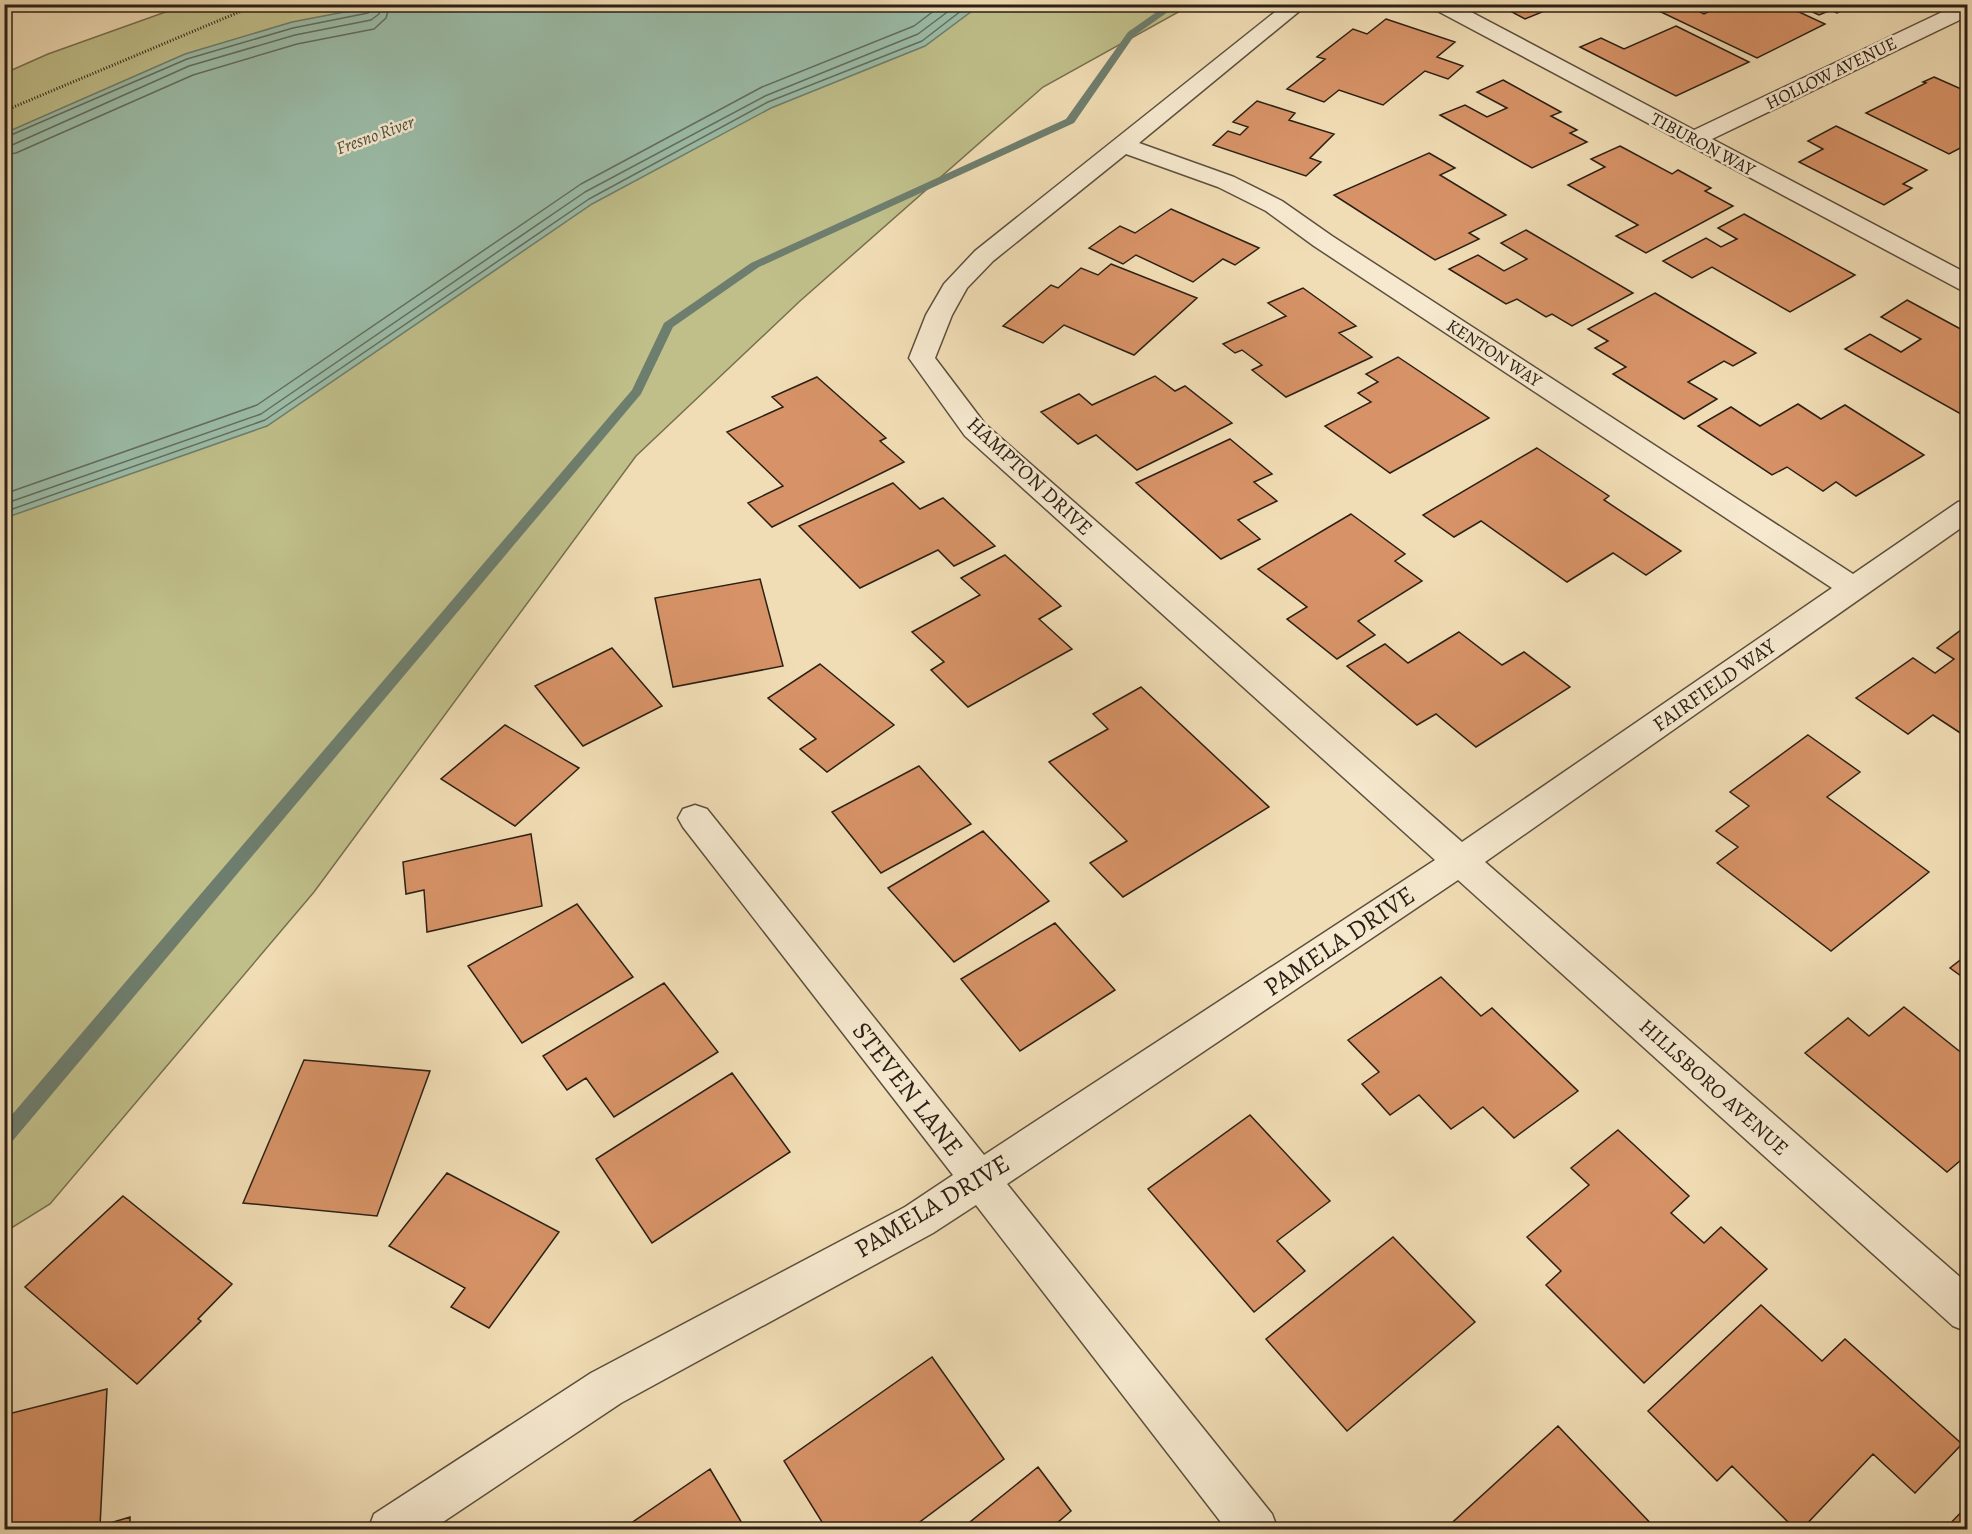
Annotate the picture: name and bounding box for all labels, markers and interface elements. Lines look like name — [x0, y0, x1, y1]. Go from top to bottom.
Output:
street label: HOLLOW AVENUE — [1761, 31, 1901, 115]
street label: TIBURON WAY — [1647, 107, 1760, 182]
water label: Fresno River — [333, 110, 418, 160]
street label: KENTON WAY — [1442, 313, 1547, 393]
street label: HAMPTON DRIVE — [961, 410, 1099, 542]
street label: FAIRFIELD WAY — [1647, 632, 1782, 738]
street label: PAMELA DRIVE — [1257, 878, 1421, 1004]
street label: HILLSBORO AVENUE — [1633, 1012, 1795, 1162]
street label: STEVEN LANE — [844, 1015, 972, 1163]
street label: PAMELA DRIVE — [848, 1146, 1016, 1266]

